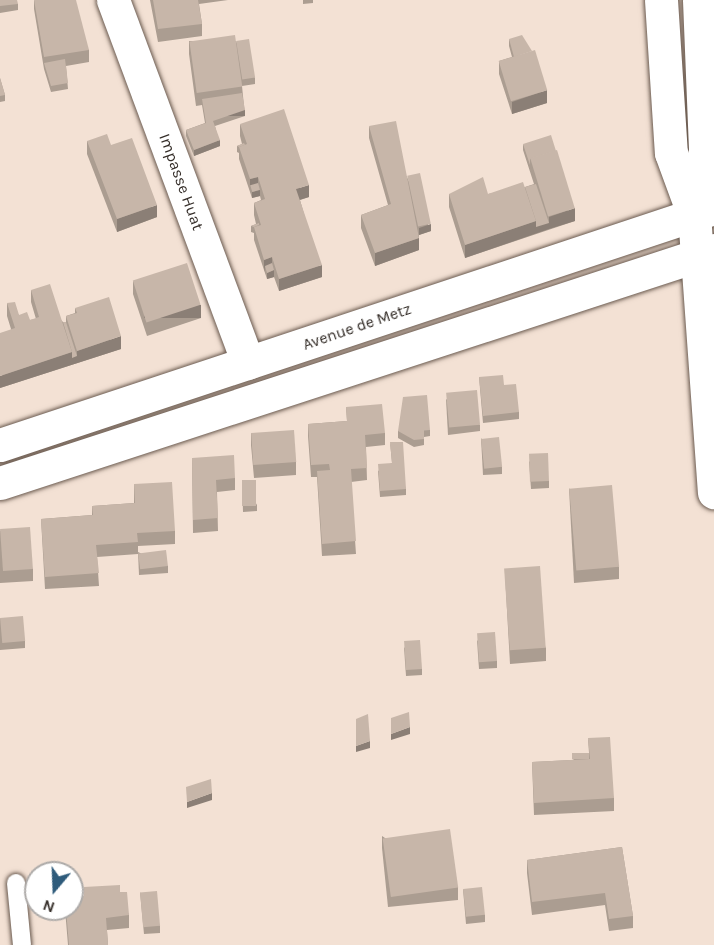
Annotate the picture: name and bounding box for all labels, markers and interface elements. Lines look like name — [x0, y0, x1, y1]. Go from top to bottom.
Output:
street label: Impasse Huat — [155, 131, 207, 233]
street label: Avenue de Metz — [300, 299, 414, 355]
north arrow — [24, 861, 84, 921]
text: N — [40, 896, 57, 917]

